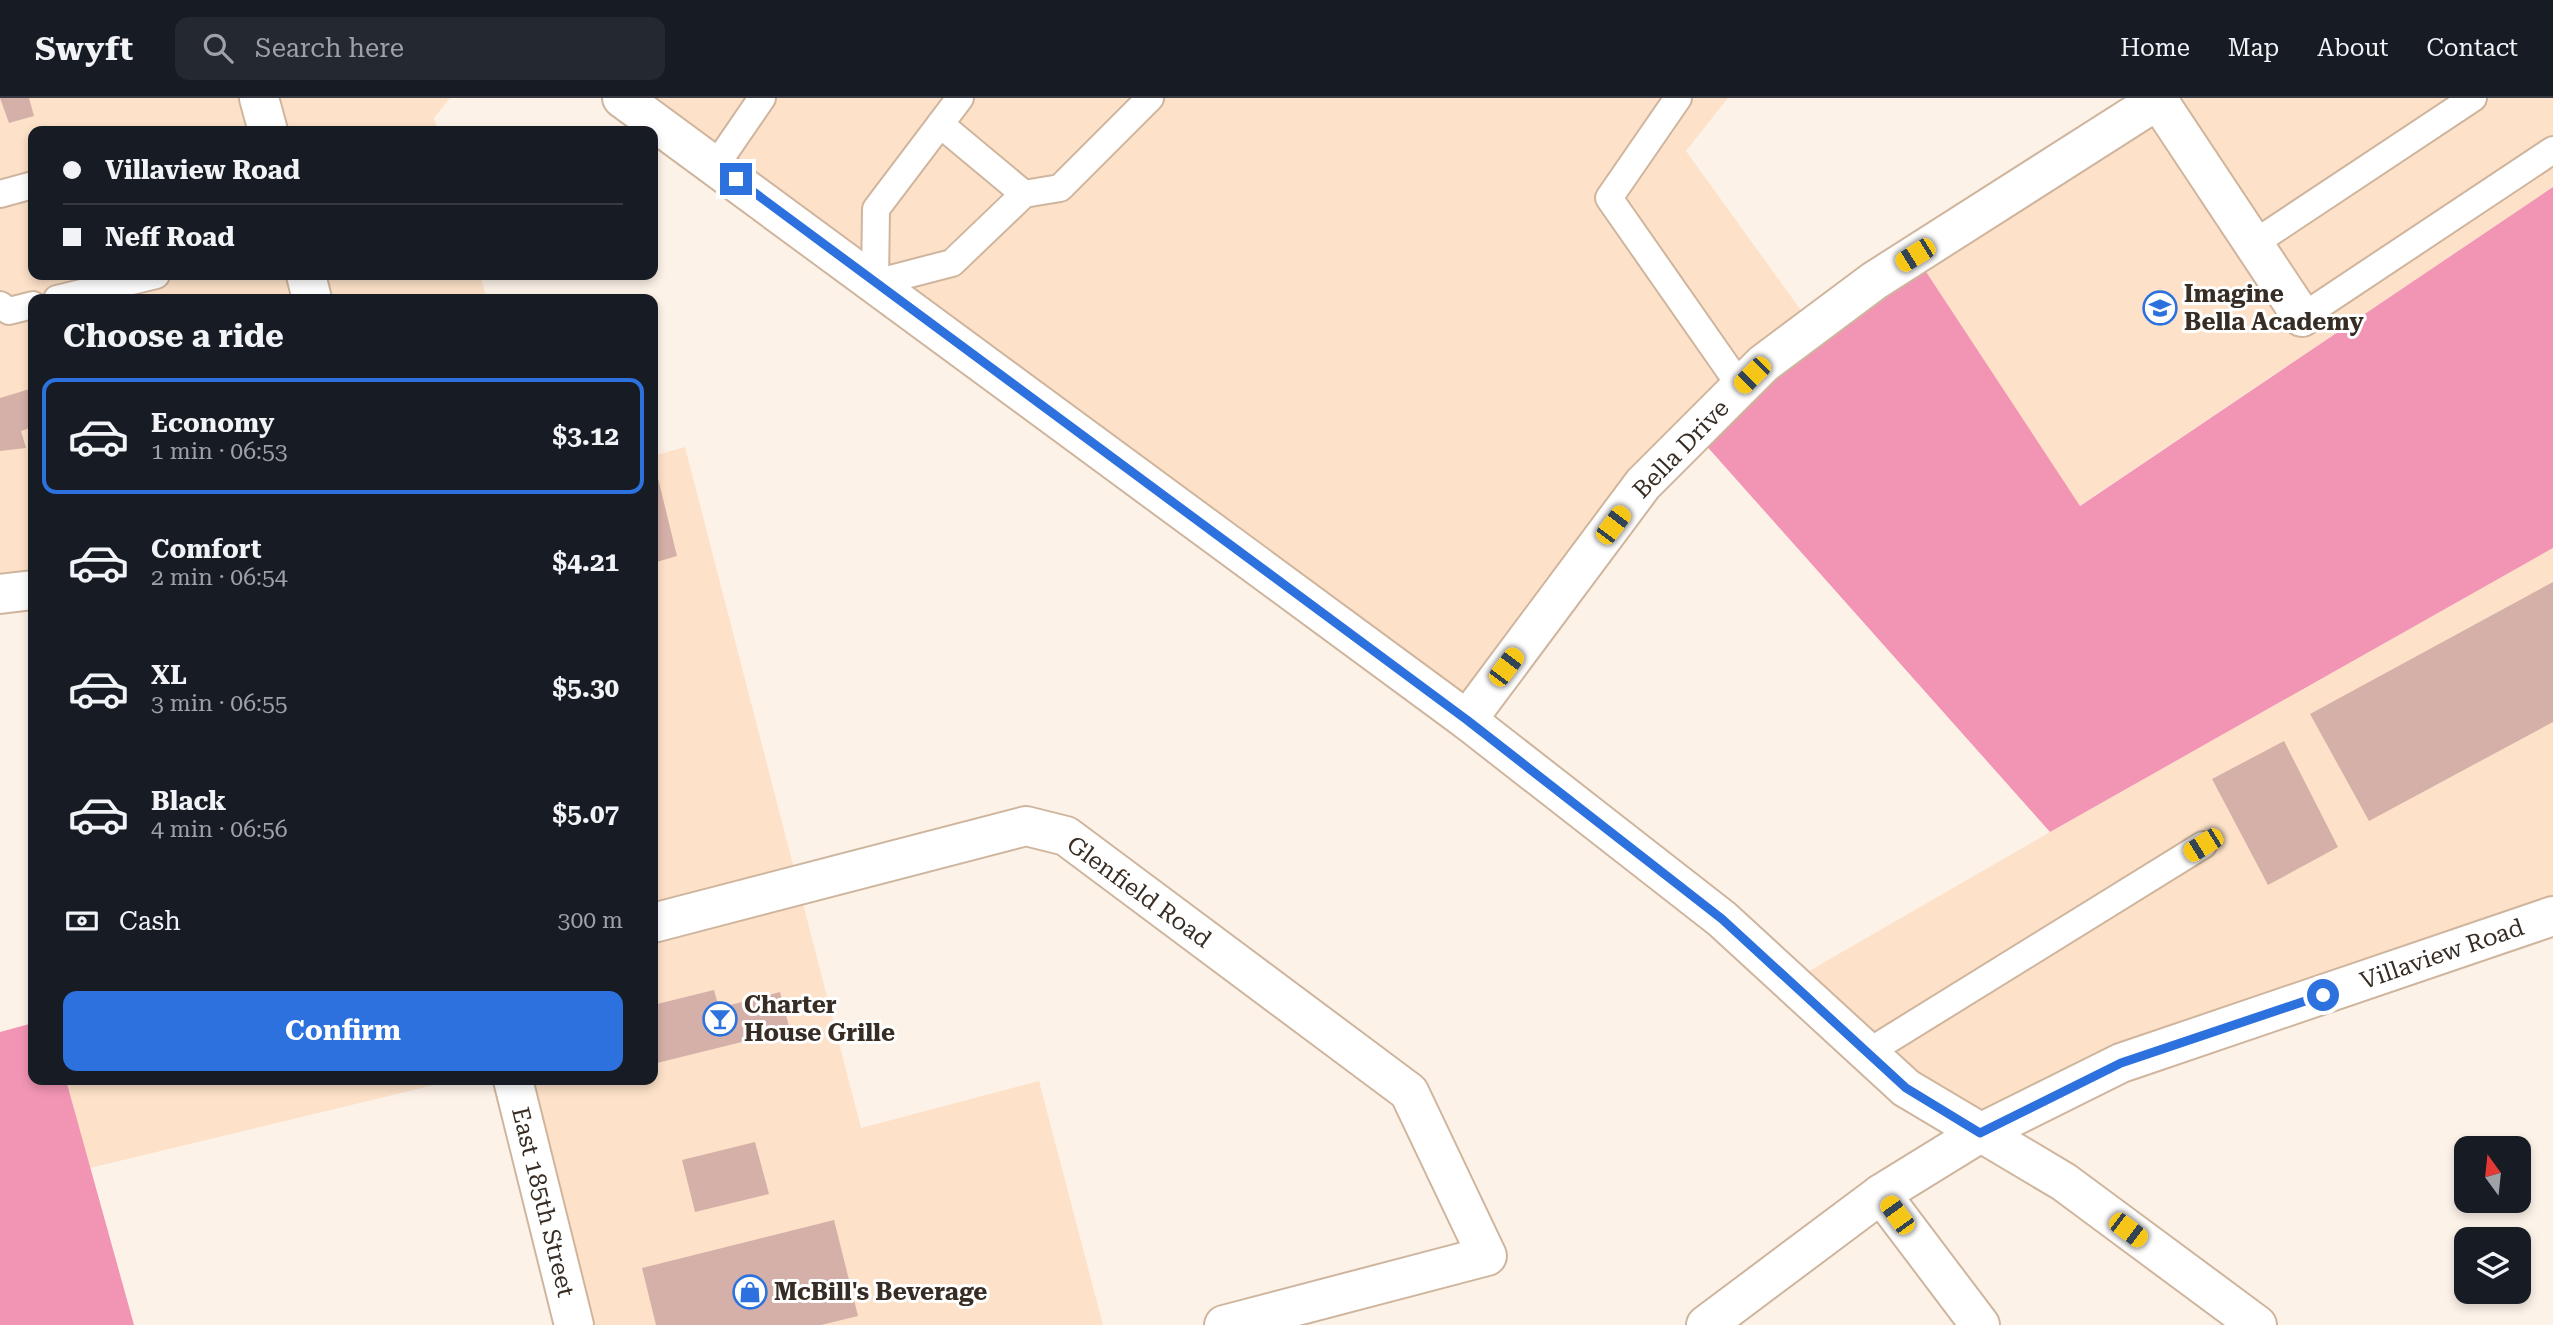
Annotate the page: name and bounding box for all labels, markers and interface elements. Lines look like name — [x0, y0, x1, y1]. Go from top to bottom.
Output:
search box — [175, 17, 665, 80]
text: Swyft — [35, 29, 133, 68]
icon: search — [199, 29, 237, 67]
text: Search here — [255, 33, 404, 63]
text: Home — [2120, 34, 2190, 62]
text: Map — [2228, 34, 2279, 62]
text: About — [2317, 34, 2388, 62]
text: Contact — [2426, 34, 2518, 62]
text: Villaview Road — [105, 155, 300, 185]
route end — [720, 163, 752, 195]
text: Neff Road — [105, 222, 235, 252]
car — [1892, 235, 1939, 275]
place label: Imagine Bella Academy — [2184, 280, 2364, 336]
school or university icon: Imagine Bella Academy — [2141, 289, 2179, 327]
text: Choose a ride — [63, 317, 284, 355]
car — [1730, 353, 1775, 397]
street label: Bella Drive — [1627, 394, 1735, 504]
icon: car — [67, 405, 130, 468]
text: Economy — [151, 408, 274, 438]
text: $3.12 — [553, 421, 619, 451]
text: 1 min · 06:53 — [151, 438, 288, 465]
car — [1592, 502, 1635, 548]
icon: car — [67, 531, 130, 594]
text: Comfort — [151, 534, 261, 564]
text: $4.21 — [553, 547, 619, 577]
text: 2 min · 06:54 — [151, 564, 288, 591]
car — [1485, 644, 1528, 690]
icon: car — [67, 657, 130, 720]
text: XL — [151, 660, 187, 690]
text: $5.30 — [553, 673, 619, 703]
text: 3 min · 06:55 — [151, 690, 288, 717]
icon: car — [67, 783, 130, 846]
text: Black — [151, 786, 226, 816]
text: $5.07 — [553, 799, 619, 829]
text: 4 min · 06:56 — [151, 816, 288, 843]
car — [2180, 825, 2227, 865]
street label: Glenfield Road — [1061, 830, 1217, 954]
icon: cash — [63, 902, 101, 940]
text: Cash — [119, 906, 181, 936]
text: 300 m — [558, 907, 623, 934]
street label: Villaview Road — [2357, 913, 2527, 995]
route start — [2307, 979, 2339, 1011]
button: Confirm — [63, 991, 623, 1071]
place label: Charter House Grille — [744, 991, 895, 1047]
bar icon: Charter House Grille — [701, 1000, 739, 1038]
street label: East 185th Street — [506, 1104, 580, 1300]
north arrow — [2454, 1136, 2530, 1213]
map controls — [2454, 1136, 2531, 1304]
car — [1877, 1192, 1918, 1238]
car — [2105, 1209, 2152, 1251]
button: layers — [2454, 1227, 2531, 1304]
shop icon: McBill's Beverage — [731, 1273, 769, 1311]
place label: McBill's Beverage — [774, 1278, 987, 1306]

